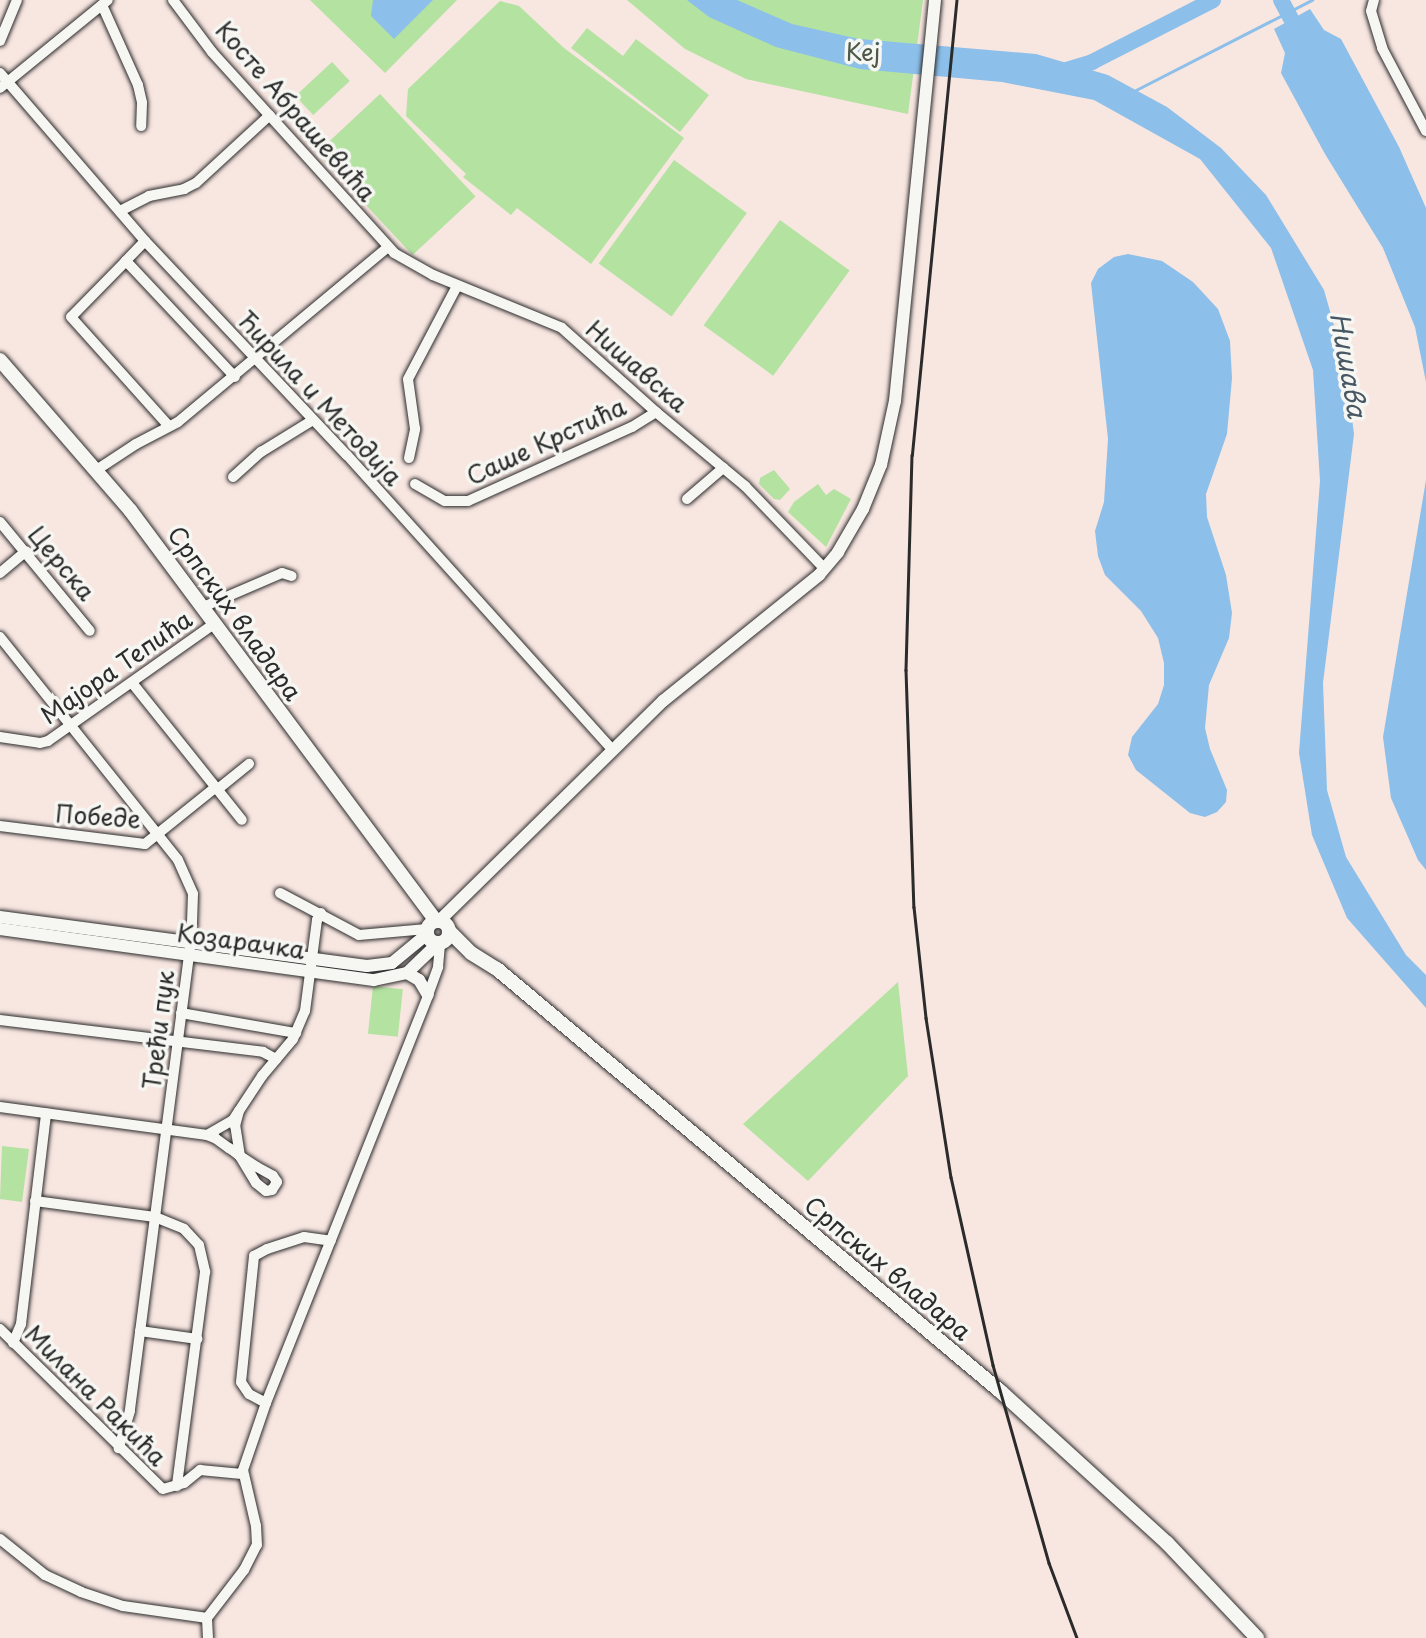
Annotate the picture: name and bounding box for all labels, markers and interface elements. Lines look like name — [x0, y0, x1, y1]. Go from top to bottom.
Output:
street label: Косте Абрашевића — [210, 16, 382, 206]
park label: Кеј — [846, 38, 880, 66]
street label: Ћирила и Методија — [231, 304, 409, 492]
water label: Нишава — [1324, 310, 1374, 420]
street label: Нишавска — [580, 314, 694, 418]
street label: Саше Крстића — [462, 392, 630, 490]
street label: Церска — [23, 520, 101, 606]
street label: Српских владара — [162, 520, 308, 706]
street label: Мајора Тепића — [35, 604, 197, 730]
street label: Победе — [54, 799, 142, 833]
street label: Козарачка — [175, 918, 307, 964]
street label: Трећи пук — [136, 968, 180, 1092]
street label: Српских владара — [799, 1190, 977, 1346]
street label: Милана Ракића — [20, 1319, 172, 1471]

